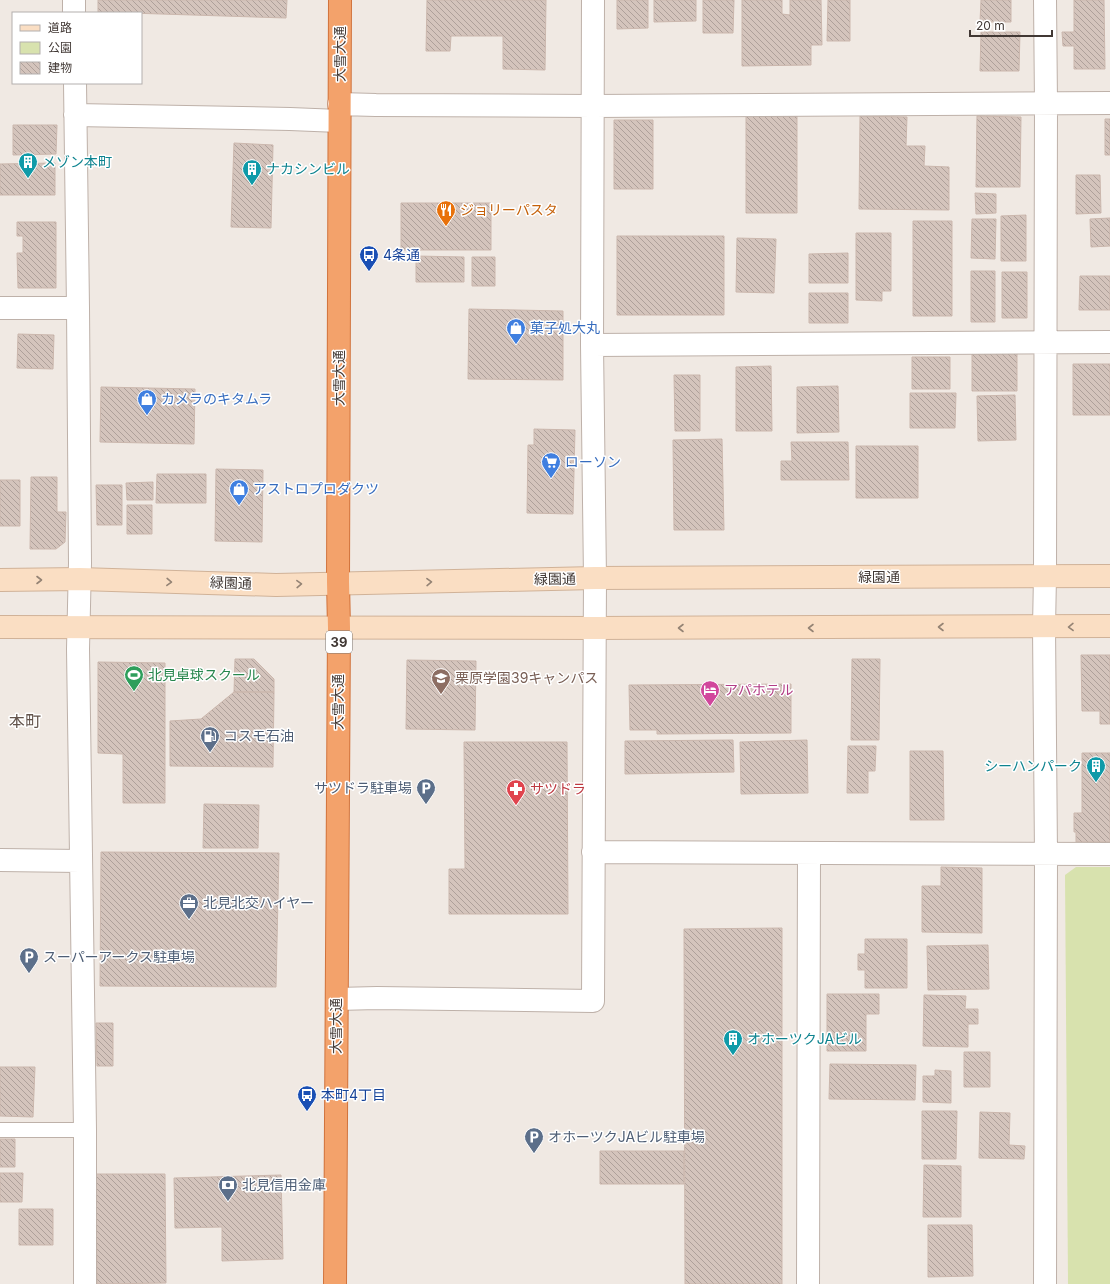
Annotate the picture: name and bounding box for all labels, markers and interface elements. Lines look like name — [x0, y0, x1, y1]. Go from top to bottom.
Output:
legend — [12, 12, 142, 84]
scale bar — [970, 12, 1052, 38]
text: 20 m — [976, 18, 1005, 33]
text: 道路 — [48, 20, 72, 35]
street label: 大雪大通 — [331, 26, 348, 82]
text: 公園 — [48, 40, 72, 55]
text: 建物 — [48, 60, 72, 75]
building icon: メゾン本町 — [17, 151, 39, 179]
place label: メゾン本町 — [42, 153, 112, 170]
building icon: ナカシンビル — [241, 158, 263, 186]
place label: ナカシンビル — [266, 160, 350, 177]
restaurant icon: ジョリーパスタ — [435, 199, 457, 227]
place label: ジョリーパスタ — [460, 201, 558, 218]
bus stop icon: 4条通 — [358, 244, 380, 272]
place label: 4条通 — [383, 246, 420, 263]
shop icon: 菓子処大丸 — [505, 317, 527, 345]
place label: 菓子処大丸 — [530, 319, 600, 336]
street label: 大雪大通 — [330, 350, 347, 406]
shop icon: カメラのキタムラ — [136, 388, 158, 416]
place label: カメラのキタムラ — [161, 390, 272, 407]
supermarket icon: ローソン — [540, 451, 562, 479]
place label: ローソン — [565, 453, 621, 470]
shop icon: アストロプロダクツ — [228, 478, 250, 506]
place label: アストロプロダクツ — [253, 480, 379, 497]
street label: 緑園通 — [858, 568, 900, 585]
street label: 緑園通 — [534, 570, 576, 587]
street label: 緑園通 — [210, 573, 252, 592]
one-way arrow — [36, 576, 42, 584]
one-way arrow — [166, 578, 172, 586]
one-way arrow — [426, 578, 432, 586]
one-way arrow — [296, 580, 302, 588]
one-way arrow — [938, 623, 944, 631]
one-way arrow — [1068, 623, 1074, 631]
one-way arrow — [678, 624, 684, 632]
one-way arrow — [808, 624, 814, 632]
road number: 39 — [326, 631, 352, 653]
sports icon: 北見卓球スクール — [123, 664, 145, 692]
place label: 北見卓球スクール — [148, 666, 260, 683]
school or university icon: 栗原学園39キャンパス — [430, 667, 452, 695]
place label: 栗原学園39キャンパス — [455, 669, 598, 686]
street label: 大雪大通 — [329, 674, 346, 730]
hotel icon: アパホテル — [699, 679, 721, 707]
place label: アパホテル — [724, 681, 794, 698]
district label: 本町 — [9, 711, 41, 731]
fuel station icon: コスモ石油 — [199, 725, 221, 753]
place label: コスモ石油 — [224, 727, 294, 744]
building icon: シーハンパーク — [1085, 755, 1107, 783]
place label: シーハンパーク — [984, 757, 1082, 774]
parking icon: サツドラ駐車場 — [415, 777, 437, 805]
pharmacy icon: サツドラ — [505, 778, 527, 806]
place label: サツドラ駐車場 — [314, 779, 412, 796]
place label: サツドラ — [530, 780, 586, 797]
office icon: 北見北交ハイヤー — [178, 892, 200, 920]
place label: 北見北交ハイヤー — [203, 894, 314, 911]
parking icon: スーパーアークス駐車場 — [18, 946, 40, 974]
place label: スーパーアークス駐車場 — [43, 948, 195, 965]
street label: 大雪大通 — [327, 998, 344, 1054]
building icon: オホーツクJAビル — [722, 1028, 744, 1056]
place label: オホーツクJAビル — [747, 1030, 862, 1047]
bus stop icon: 本町4丁目 — [296, 1084, 318, 1112]
place label: 本町4丁目 — [321, 1086, 386, 1103]
parking icon: オホーツクJAビル駐車場 — [523, 1126, 545, 1154]
place label: オホーツクJAビル駐車場 — [548, 1128, 705, 1145]
bank icon: 北見信用金庫 — [217, 1174, 239, 1202]
place label: 北見信用金庫 — [242, 1176, 326, 1193]

